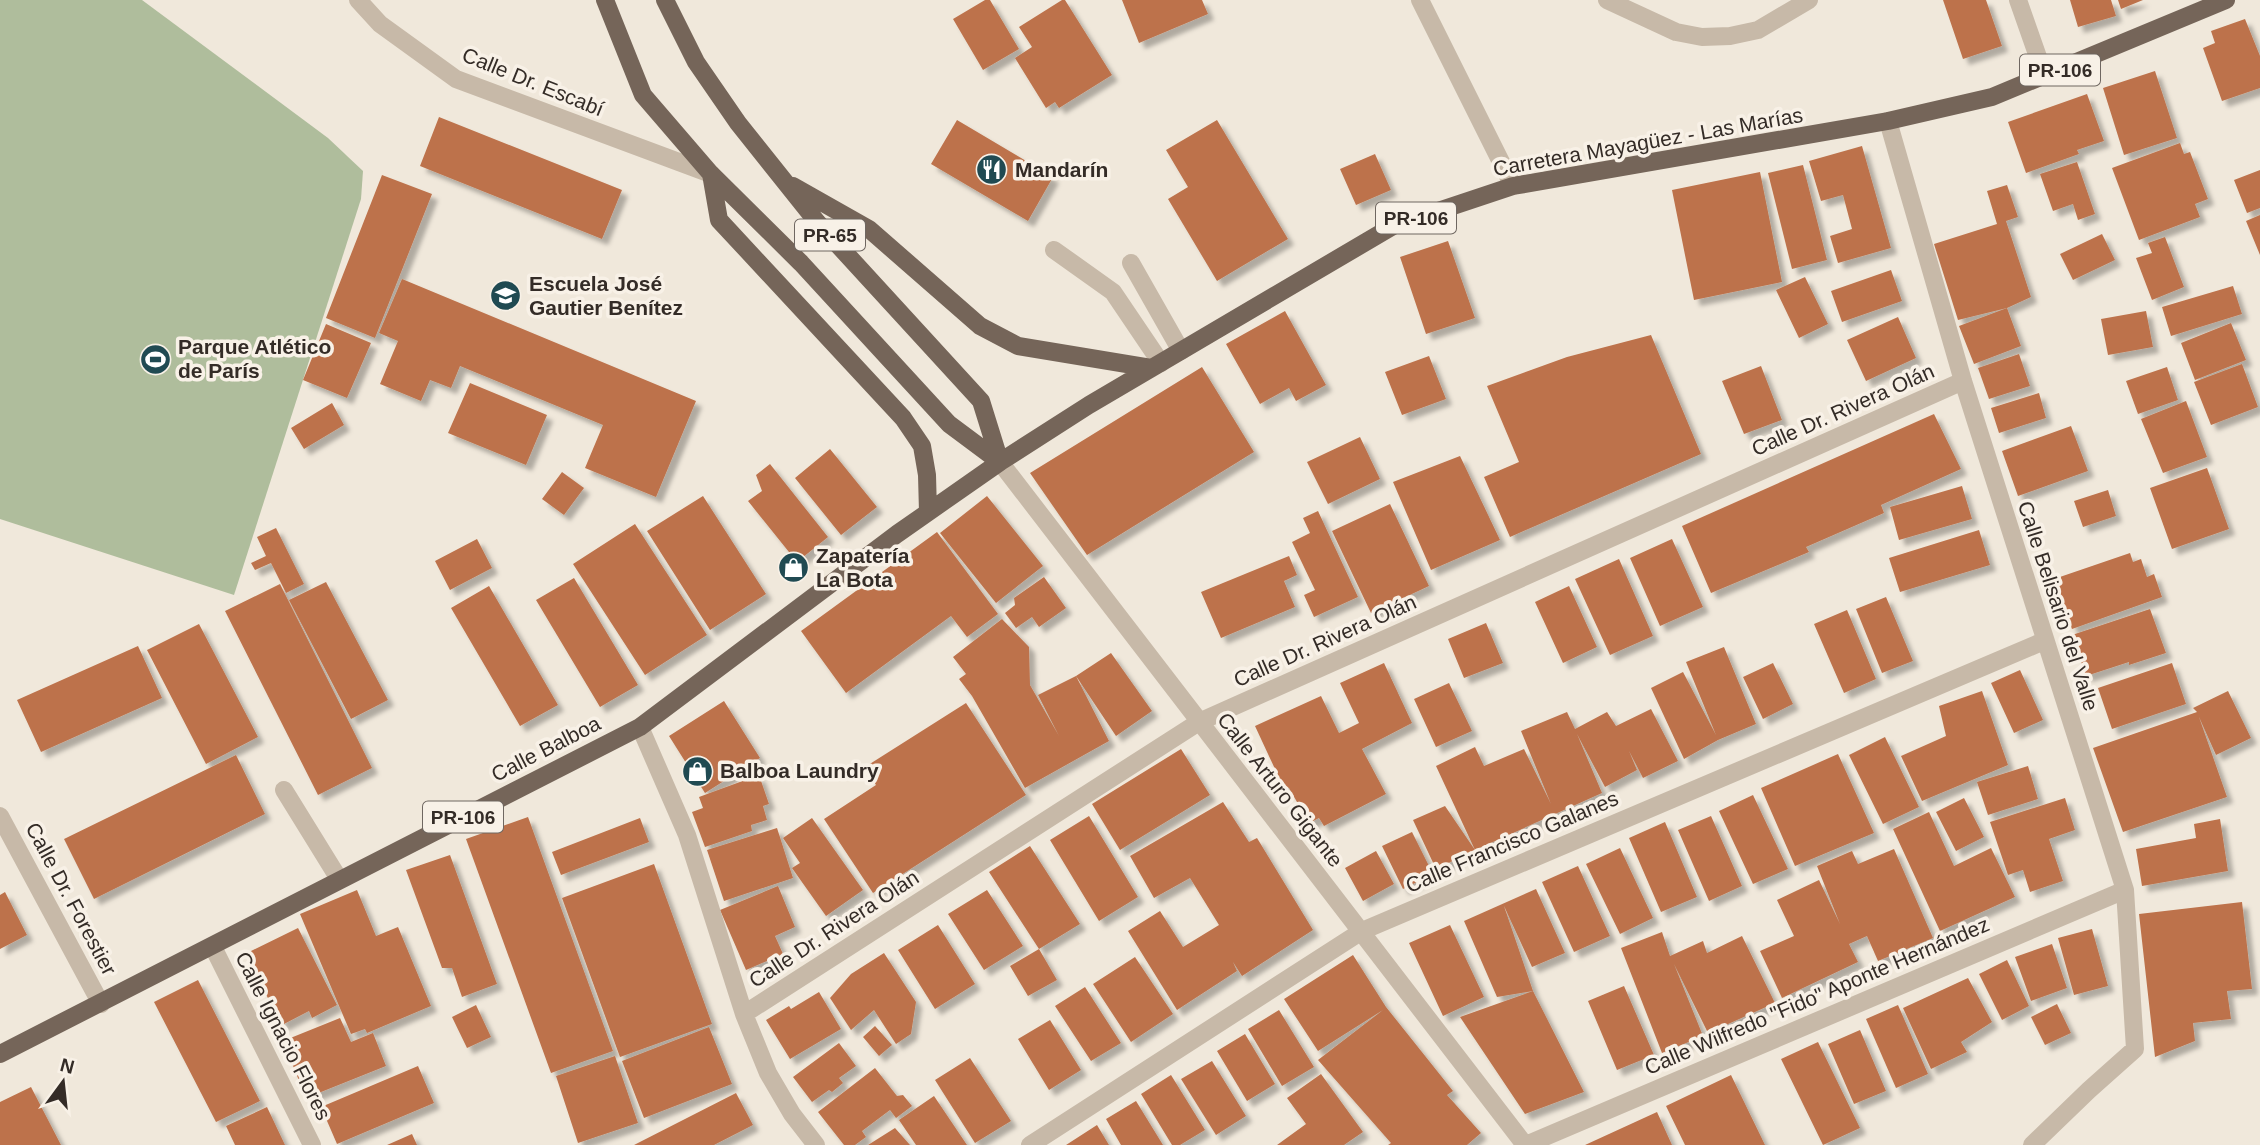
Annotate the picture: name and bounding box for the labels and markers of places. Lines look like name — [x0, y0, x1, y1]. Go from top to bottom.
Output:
restaurant icon: Mandarín — [975, 153, 1009, 187]
place label: Mandarín — [1015, 158, 1108, 181]
place label: Escuela José Gautier Benítez — [529, 272, 683, 319]
school or university icon: Escuela José Gautier Benítez — [489, 279, 523, 313]
place label: Parque Atlético de París — [178, 335, 331, 382]
sports icon: Parque Atlético de París — [138, 342, 172, 376]
place label: Zapatería La Bota — [816, 544, 910, 591]
shop icon: Zapatería La Bota — [776, 551, 810, 585]
shop icon: Balboa Laundry — [680, 754, 714, 788]
place label: Balboa Laundry — [720, 759, 879, 782]

